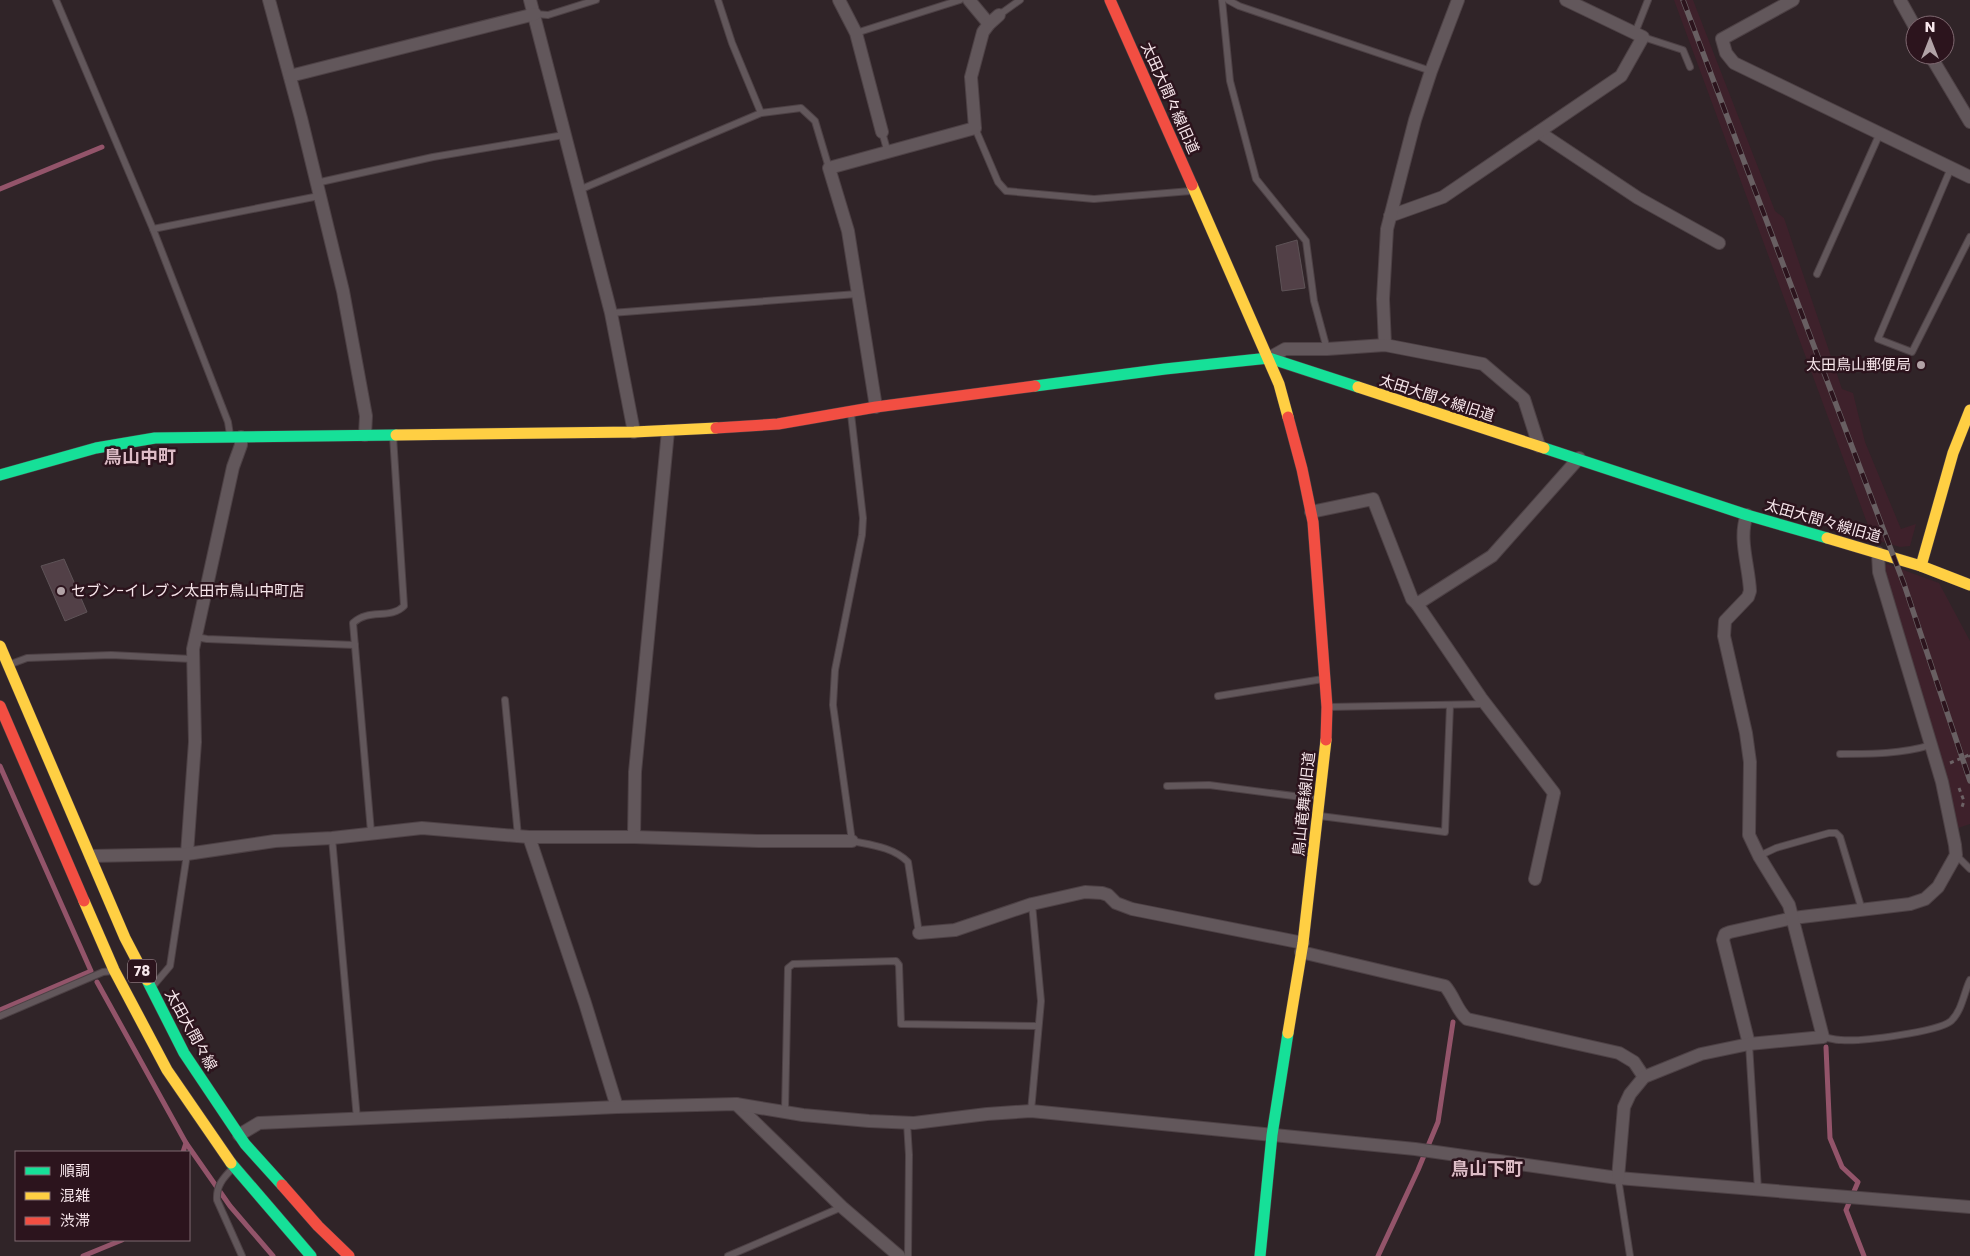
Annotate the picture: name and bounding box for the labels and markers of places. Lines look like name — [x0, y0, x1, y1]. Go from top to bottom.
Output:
place label: 太田鳥山郵便局 — [1806, 354, 1911, 375]
marker: 太田鳥山郵便局 — [1915, 359, 1927, 371]
place label: セブン−イレブン太田市鳥山中町店 — [71, 580, 304, 601]
marker: セブン−イレブン太田市鳥山中町店 — [55, 585, 67, 597]

